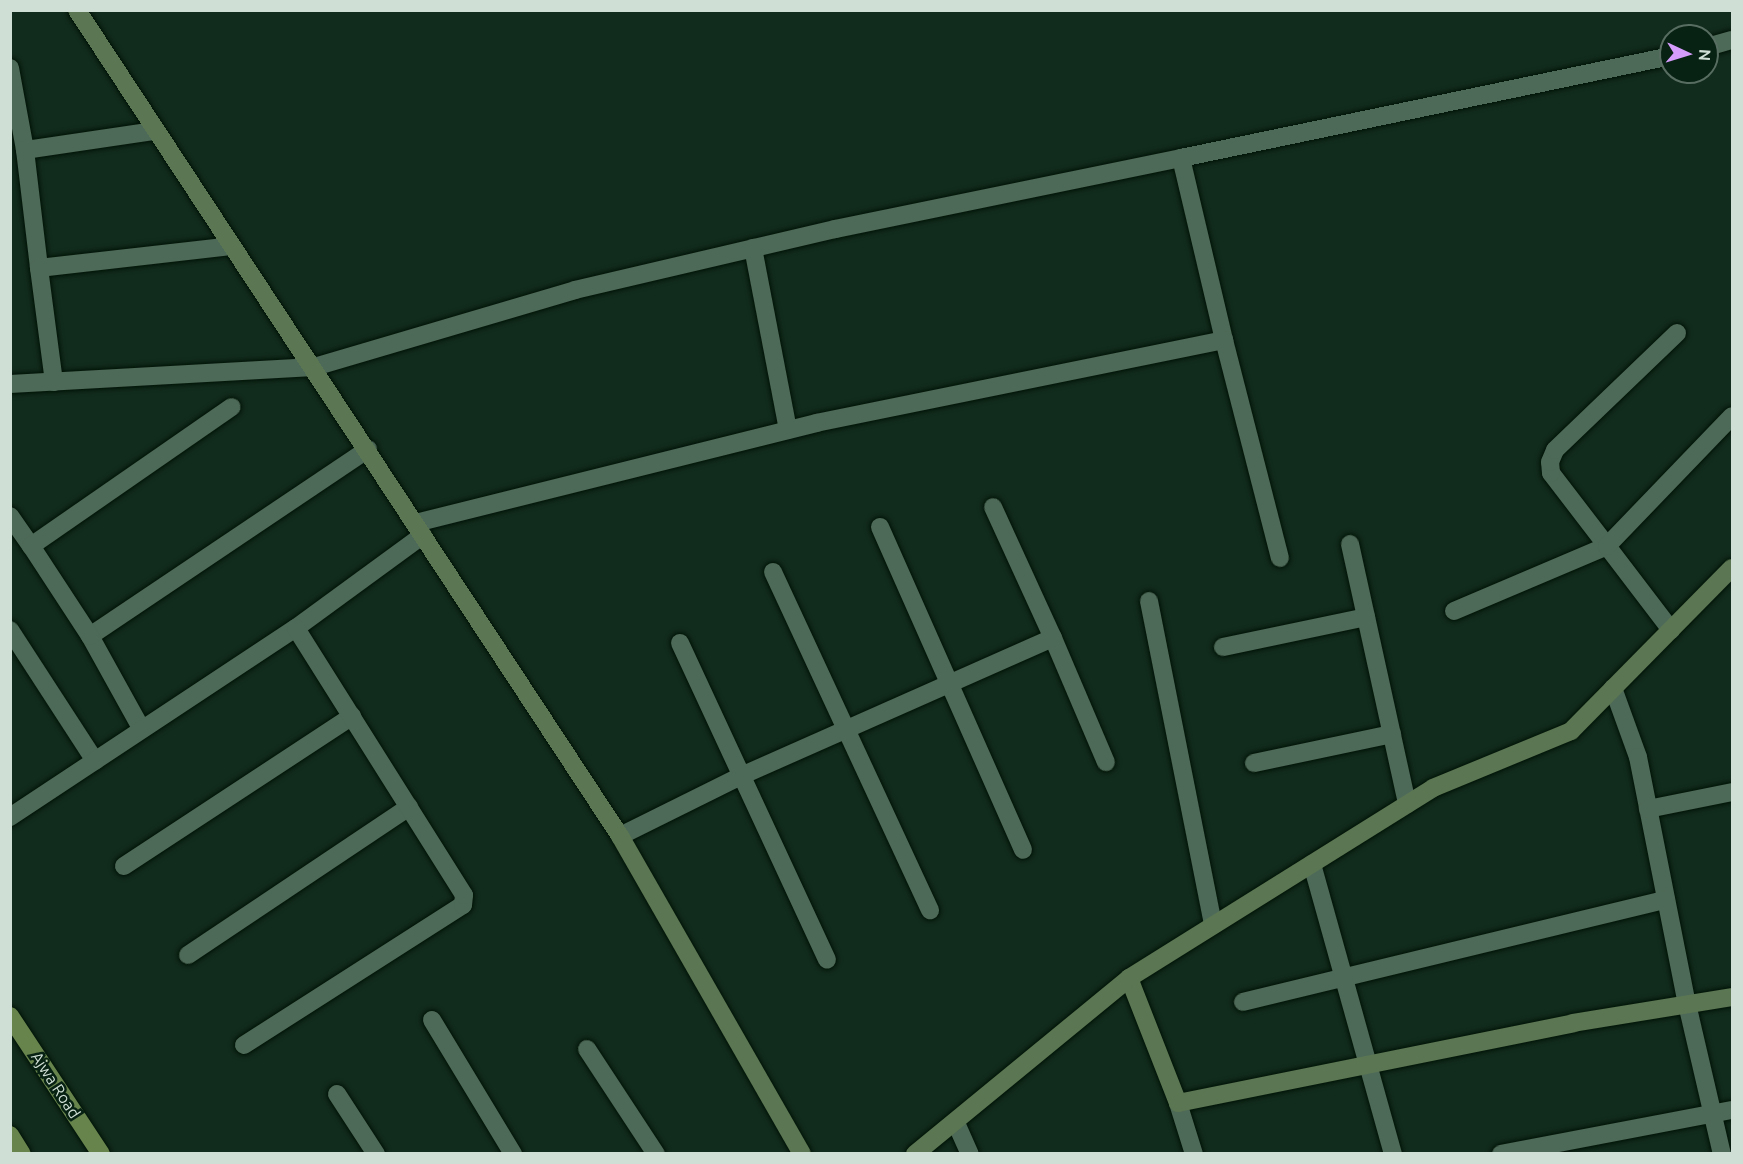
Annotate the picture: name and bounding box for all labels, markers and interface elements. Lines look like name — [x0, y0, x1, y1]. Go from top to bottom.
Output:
north arrow — [1659, 24, 1719, 84]
text: N — [1696, 49, 1714, 62]
street label: Ajwa Road — [27, 1048, 85, 1122]

